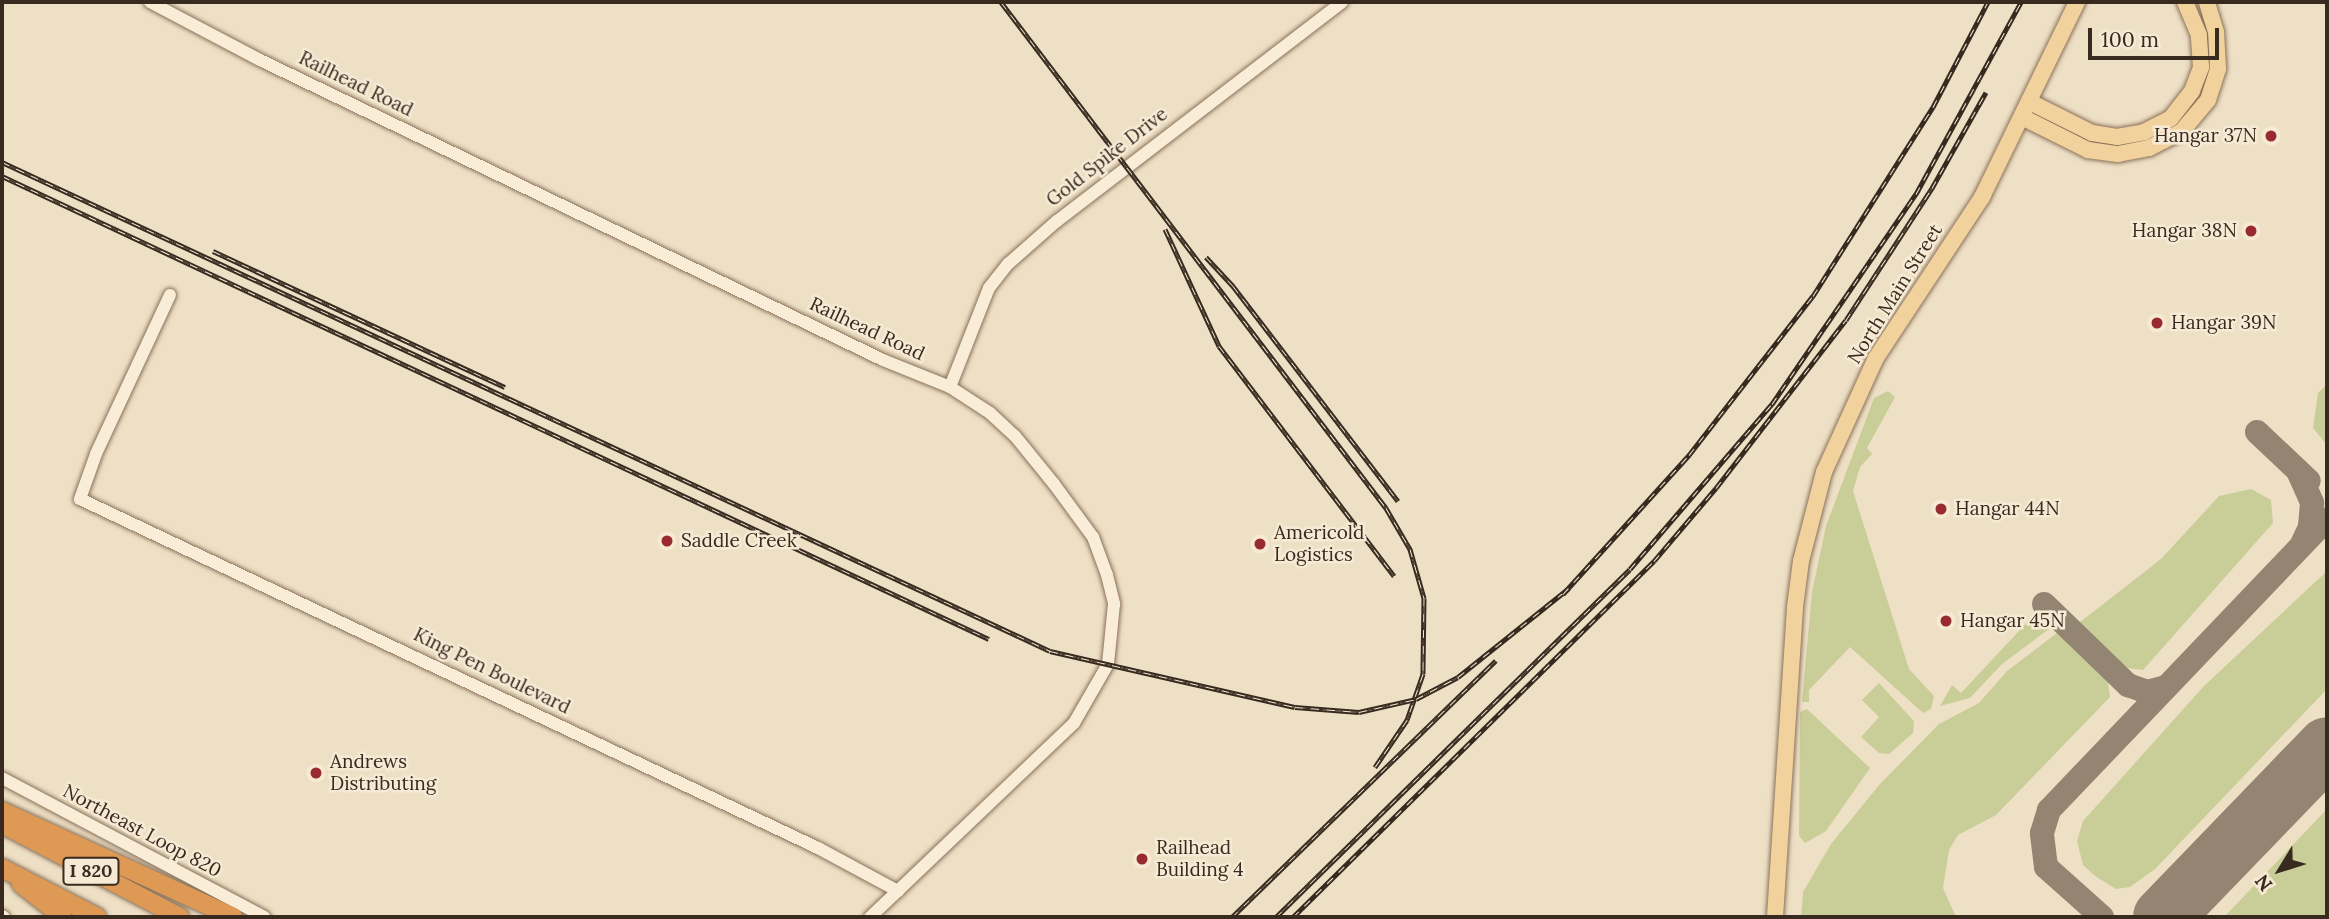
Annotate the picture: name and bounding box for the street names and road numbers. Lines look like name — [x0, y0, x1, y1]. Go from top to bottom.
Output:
street label: Railhead Road — [295, 47, 417, 121]
street label: Gold Spike Drive — [1042, 103, 1172, 211]
street label: North Main Street — [1843, 220, 1947, 368]
street label: Railhead Road — [806, 292, 928, 366]
street label: King Pen Boulevard — [410, 623, 574, 719]
street label: Northeast Loop 820 — [59, 780, 225, 882]
road number: I 820 — [61, 856, 121, 886]

